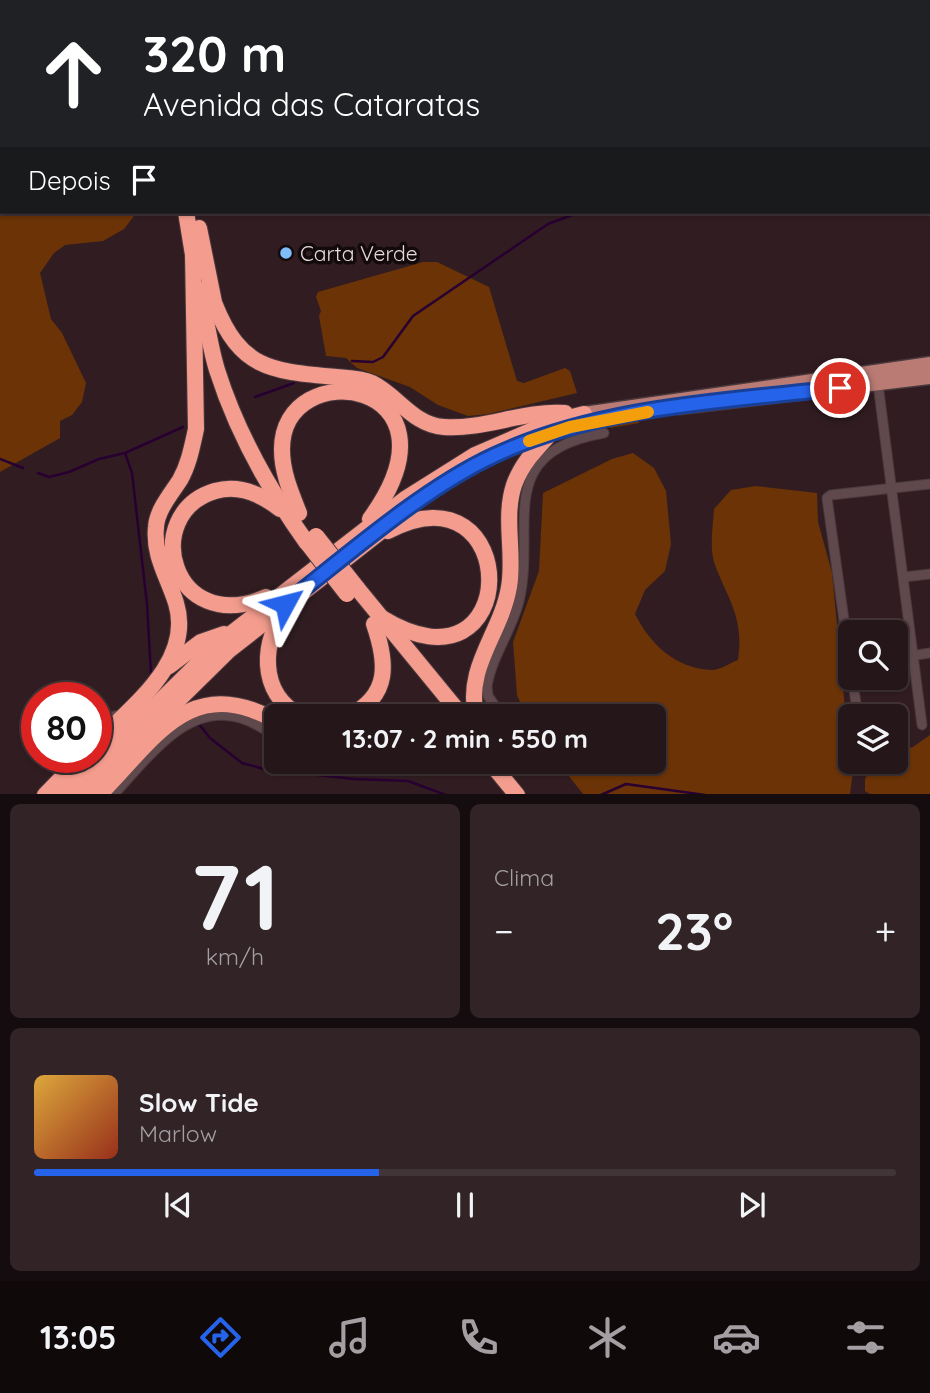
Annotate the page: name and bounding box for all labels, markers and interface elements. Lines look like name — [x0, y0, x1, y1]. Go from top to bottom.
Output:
text: 320 m — [143, 23, 286, 84]
icon: ahead — [28, 28, 119, 119]
text: Avenida das Cataratas — [143, 84, 480, 124]
icon: arrive — [125, 161, 163, 199]
text: Depois — [28, 164, 111, 197]
place label: Carta Verde — [300, 240, 418, 266]
marker: Carta Verde — [278, 245, 294, 261]
pin — [810, 358, 870, 418]
icon: arrive — [821, 369, 859, 407]
position arrow — [248, 567, 322, 641]
map controls — [838, 620, 908, 774]
button: search — [838, 620, 908, 690]
speed limit sign: 80 — [21, 682, 112, 773]
button: layers — [838, 704, 908, 774]
text: 13:07 · 2 min · 550 m — [342, 722, 588, 755]
text: 71 — [191, 839, 280, 953]
text: Clima — [494, 863, 554, 892]
text: 23° — [655, 898, 733, 963]
text: − — [494, 907, 514, 955]
text: + — [875, 907, 896, 955]
text: km/h — [206, 942, 264, 971]
text: Slow Tide — [139, 1086, 259, 1119]
text: Marlow — [139, 1119, 217, 1148]
icon: previous — [159, 1186, 197, 1224]
icon: pause — [446, 1186, 484, 1224]
icon: next — [733, 1186, 771, 1224]
icon: directions — [196, 1313, 245, 1362]
icon: music — [325, 1313, 374, 1362]
icon: phone — [454, 1313, 503, 1362]
icon: climate — [583, 1313, 632, 1362]
icon: car — [712, 1313, 761, 1362]
icon: filters — [841, 1313, 890, 1362]
text: 13:05 — [40, 1317, 116, 1357]

